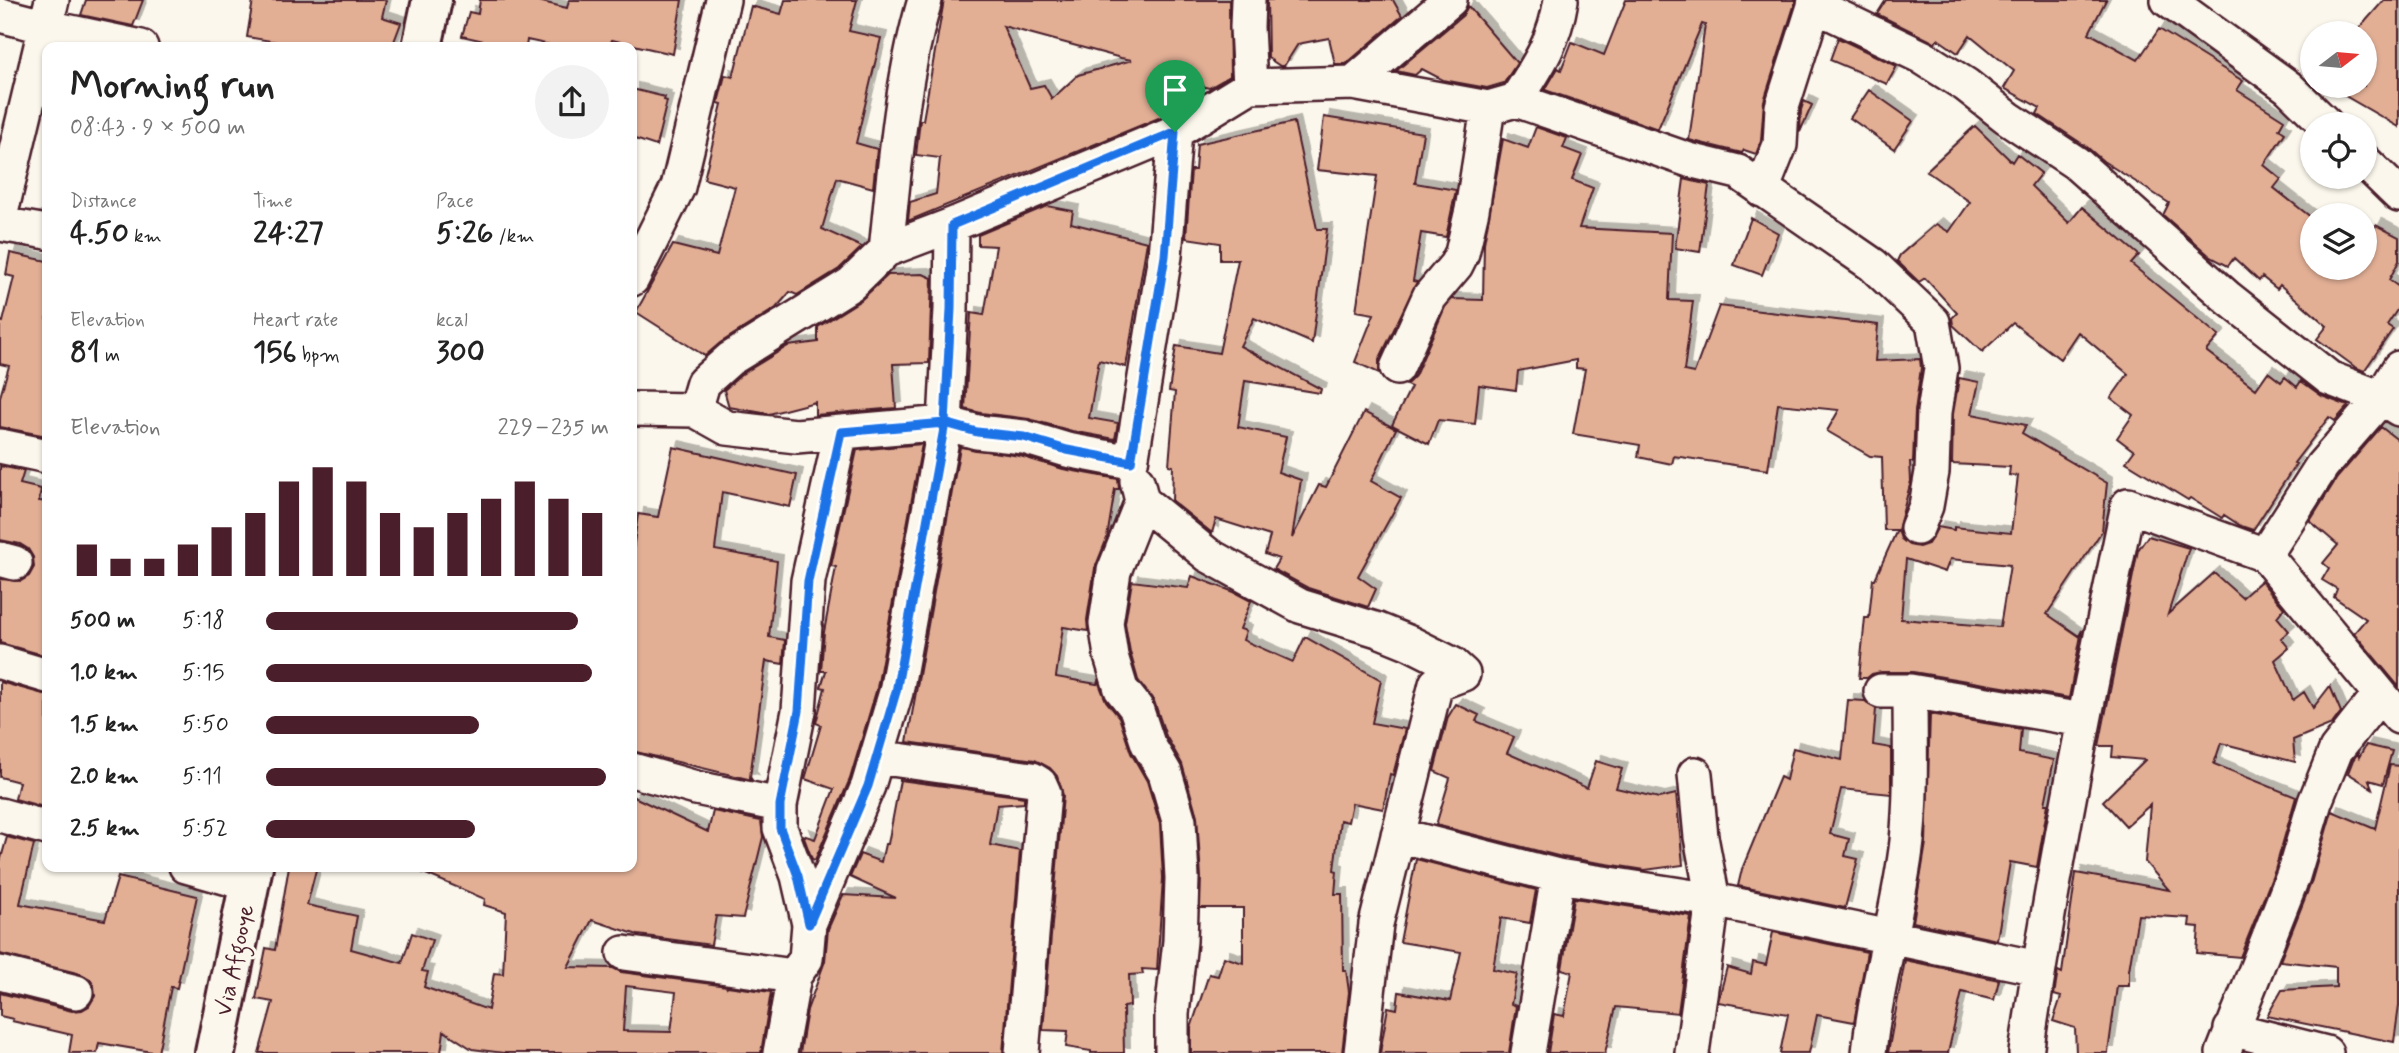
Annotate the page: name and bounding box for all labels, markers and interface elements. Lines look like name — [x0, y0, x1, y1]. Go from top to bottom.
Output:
north arrow — [2300, 21, 2376, 98]
map controls — [2300, 21, 2377, 280]
pin — [1145, 60, 1205, 132]
text: Morning run — [70, 62, 275, 111]
button: share — [535, 65, 609, 139]
icon: arrive — [1156, 71, 1194, 109]
button: locate — [2300, 112, 2377, 189]
text: 08:43 · 9 × 500 m — [70, 113, 246, 143]
text: Distance — [70, 189, 137, 214]
text: Time — [253, 189, 293, 214]
text: Pace — [436, 189, 474, 214]
button: layers — [2300, 203, 2377, 280]
text: 4.50 — [70, 214, 129, 253]
text: 24:27 — [253, 214, 324, 253]
text: 5:26 — [436, 214, 493, 253]
text: km — [129, 224, 162, 249]
text: /km — [493, 224, 534, 249]
text: Elevation — [70, 308, 145, 333]
text: Heart rate — [253, 308, 338, 333]
text: kcal — [436, 308, 468, 333]
text: 81 — [70, 333, 100, 372]
text: 156 — [253, 333, 297, 372]
text: 300 — [436, 333, 485, 372]
text: m — [100, 343, 120, 368]
text: bpm — [297, 343, 340, 368]
text: Elevation — [70, 413, 161, 443]
text: 229–235 m — [497, 413, 609, 443]
text: 500 m — [70, 606, 135, 636]
text: 5:18 — [182, 606, 225, 636]
text: 1.0 km — [70, 658, 138, 688]
text: 5:15 — [182, 658, 224, 688]
text: 1.5 km — [70, 710, 139, 740]
text: 5:50 — [182, 710, 229, 740]
text: 2.0 km — [70, 762, 139, 792]
text: 5:11 — [182, 762, 222, 792]
text: 2.5 km — [70, 814, 140, 844]
text: 5:52 — [182, 814, 228, 844]
street label: Via Afgooye — [210, 902, 264, 1019]

